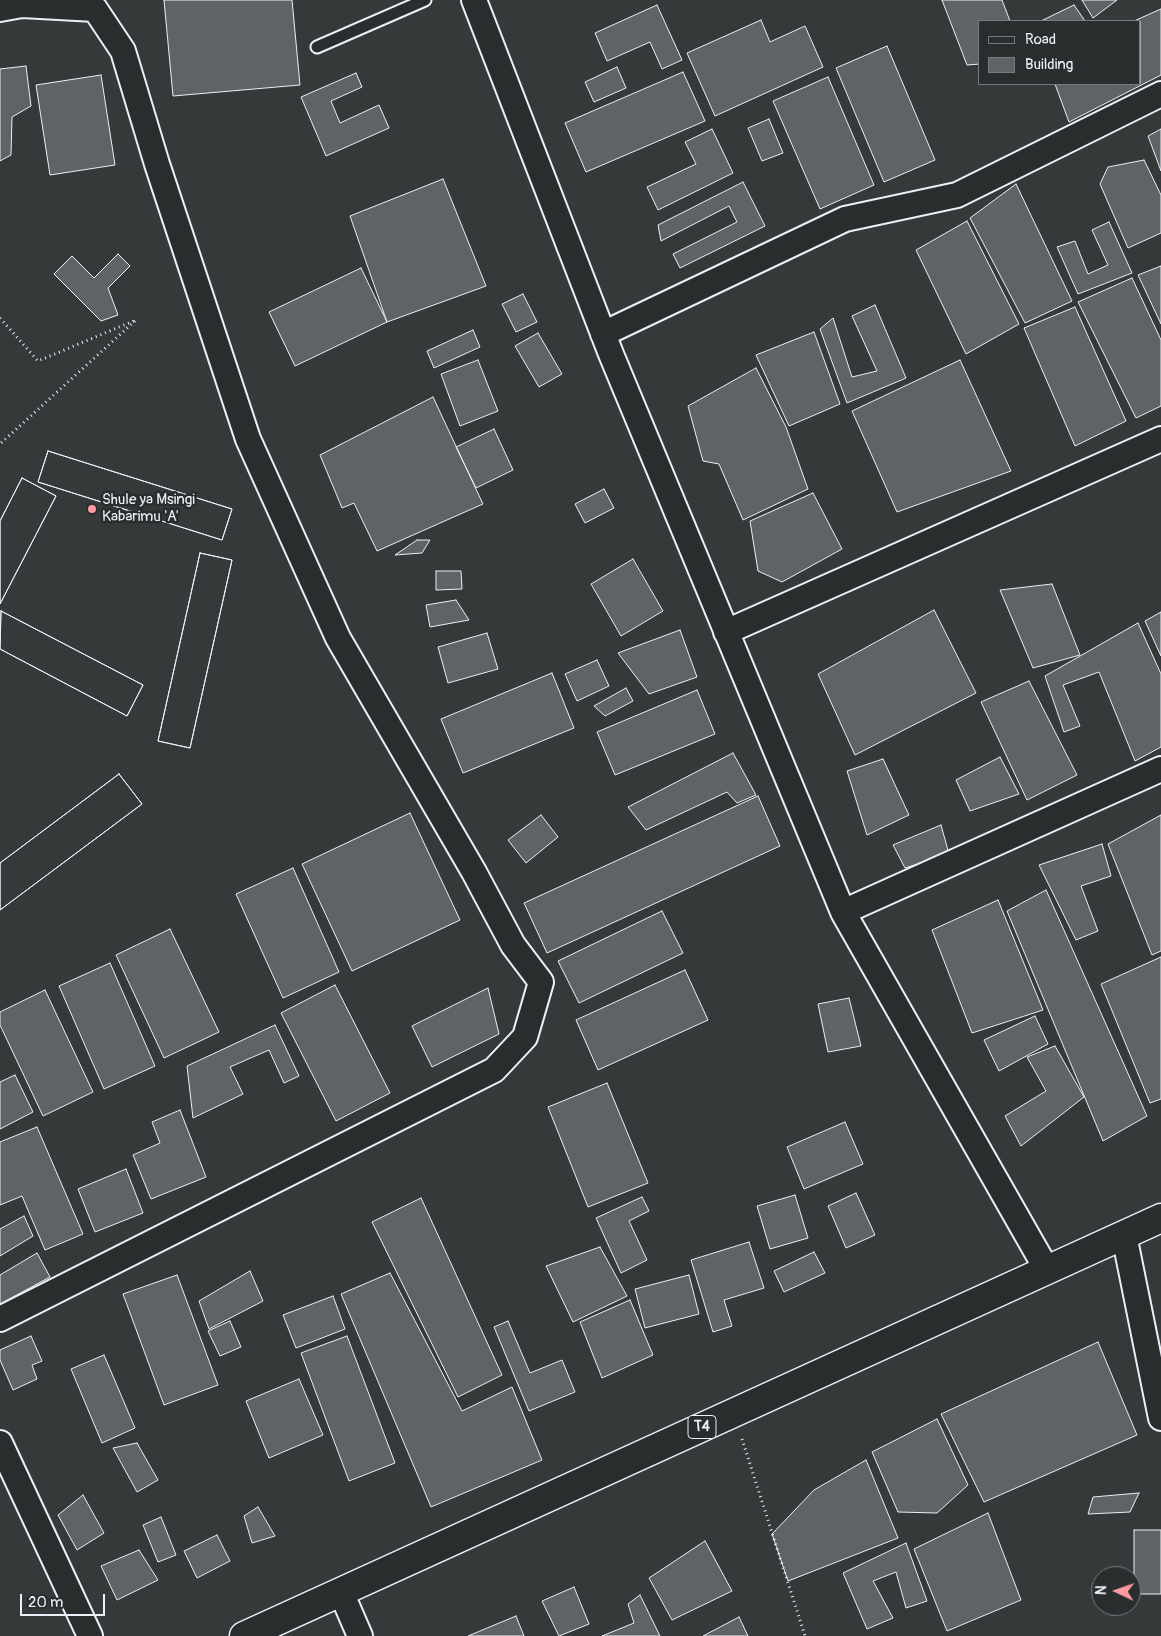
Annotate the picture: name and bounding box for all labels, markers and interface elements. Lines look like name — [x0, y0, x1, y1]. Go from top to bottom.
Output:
legend — [978, 20, 1141, 85]
text: Road — [1025, 30, 1056, 49]
text: Building — [1025, 55, 1073, 74]
place label: Shule ya Msingi Kabarimu 'A' — [102, 491, 195, 526]
marker: Shule ya Msingi Kabarimu 'A' — [86, 503, 98, 515]
road number: T4 — [688, 1415, 716, 1438]
north arrow — [1091, 1566, 1141, 1616]
scale bar — [22, 1584, 108, 1616]
text: N — [1093, 1585, 1110, 1595]
text: 20 m — [28, 1593, 63, 1612]

